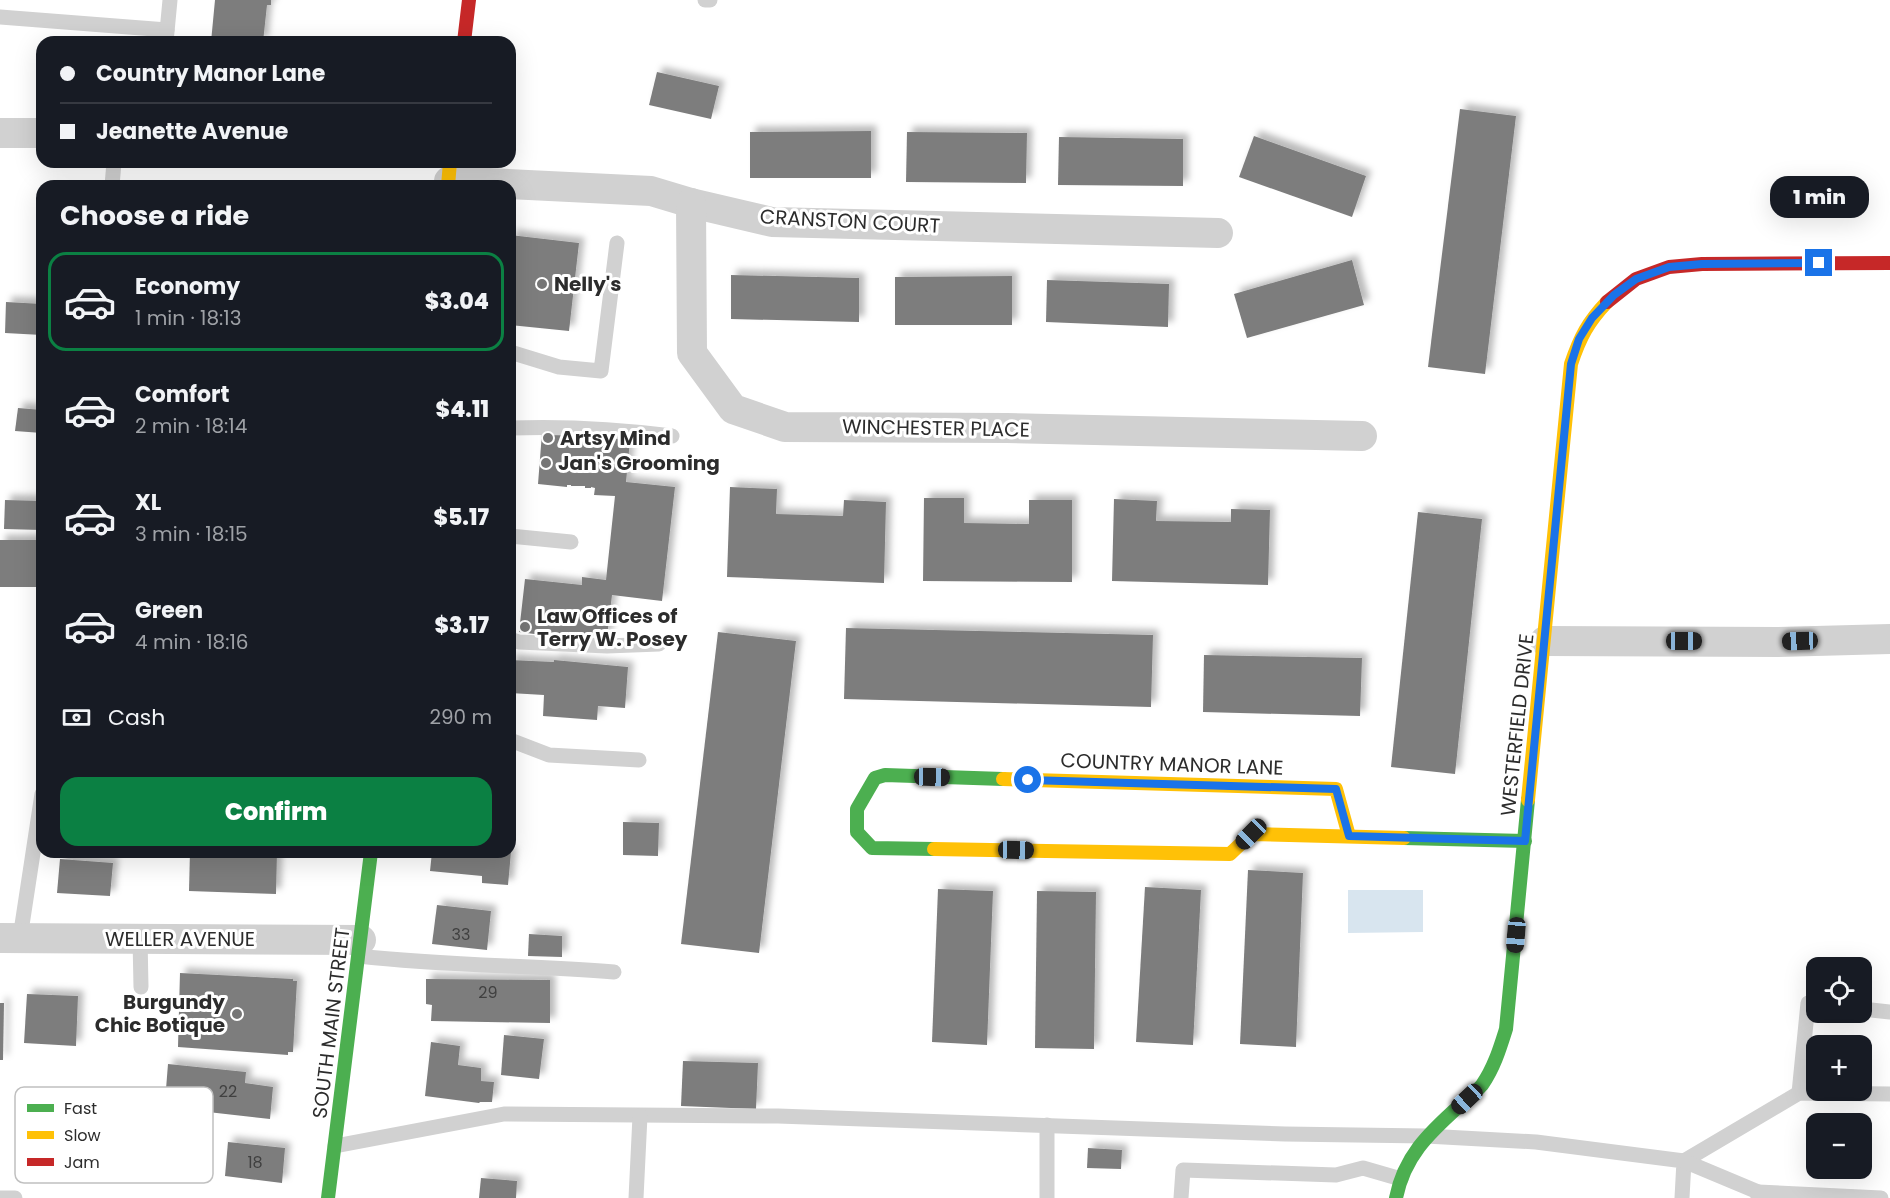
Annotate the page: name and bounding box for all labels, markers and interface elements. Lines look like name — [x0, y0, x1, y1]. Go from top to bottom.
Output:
text: Country Manor Lane — [96, 58, 325, 89]
text: Jeanette Avenue — [96, 116, 288, 147]
callout: 1 min — [1770, 176, 1868, 218]
text: 1 min — [1793, 183, 1846, 211]
text: Choose a ride — [60, 197, 249, 234]
street label: CRANSTON COURT — [759, 202, 941, 240]
route end — [1805, 249, 1832, 276]
place label: Nelly's — [554, 270, 621, 298]
text: Economy — [135, 271, 240, 302]
icon: car — [63, 275, 117, 329]
marker: Nelly's — [535, 277, 549, 291]
text: $3.04 — [425, 286, 489, 317]
text: 1 min · 18:13 — [135, 304, 241, 332]
text: Comfort — [135, 379, 229, 410]
icon: car — [63, 383, 117, 437]
text: $4.11 — [436, 394, 489, 425]
text: 2 min · 18:14 — [135, 412, 247, 440]
street label: WINCHESTER PLACE — [842, 412, 1030, 444]
place label: Artsy Mind — [560, 424, 671, 452]
marker: Artsy Mind — [541, 431, 555, 445]
place label: Jan's Grooming — [558, 449, 720, 477]
marker: Jan's Grooming — [539, 456, 553, 470]
text: XL — [135, 487, 161, 518]
icon: car — [63, 491, 117, 545]
text: $5.17 — [433, 502, 489, 533]
text: 3 min · 18:15 — [135, 520, 248, 548]
text: Green — [135, 595, 203, 626]
icon: car — [63, 599, 117, 653]
place label: Law Offices of Terry W. Posey — [537, 602, 688, 653]
text: $3.17 — [434, 610, 489, 641]
marker: Law Offices of Terry W. Posey — [518, 620, 532, 634]
text: 4 min · 18:16 — [135, 628, 249, 656]
car — [1782, 631, 1818, 651]
street label: WESTERFIELD DRIVE — [1494, 632, 1540, 818]
car — [1666, 632, 1702, 650]
icon: cash — [60, 701, 93, 734]
text: Cash — [108, 702, 165, 733]
text: 290 m — [429, 703, 492, 731]
street label: COUNTRY MANOR LANE — [1060, 746, 1284, 782]
route start — [1014, 766, 1041, 793]
car — [914, 768, 950, 786]
button: Confirm — [60, 777, 492, 846]
car — [1232, 815, 1270, 853]
car — [998, 841, 1034, 859]
car — [1505, 916, 1527, 954]
house number: 33 — [452, 923, 470, 946]
street label: WELLER AVENUE — [105, 925, 255, 953]
street label: SOUTH MAIN STREET — [305, 926, 357, 1120]
map controls — [1806, 957, 1872, 1179]
button: locate — [1806, 957, 1872, 1023]
house number: 29 — [478, 981, 498, 1004]
place label: Burgundy Chic Botique — [95, 988, 225, 1039]
marker: Burgundy Chic Botique — [230, 1007, 244, 1021]
button: + — [1806, 1035, 1872, 1101]
house number: 22 — [219, 1080, 237, 1103]
car — [1448, 1080, 1486, 1118]
legend — [15, 1087, 213, 1183]
text: Fast — [64, 1097, 97, 1120]
button: − — [1806, 1113, 1872, 1179]
text: Slow — [64, 1124, 101, 1147]
text: Jam — [64, 1151, 100, 1174]
house number: 18 — [247, 1151, 263, 1174]

